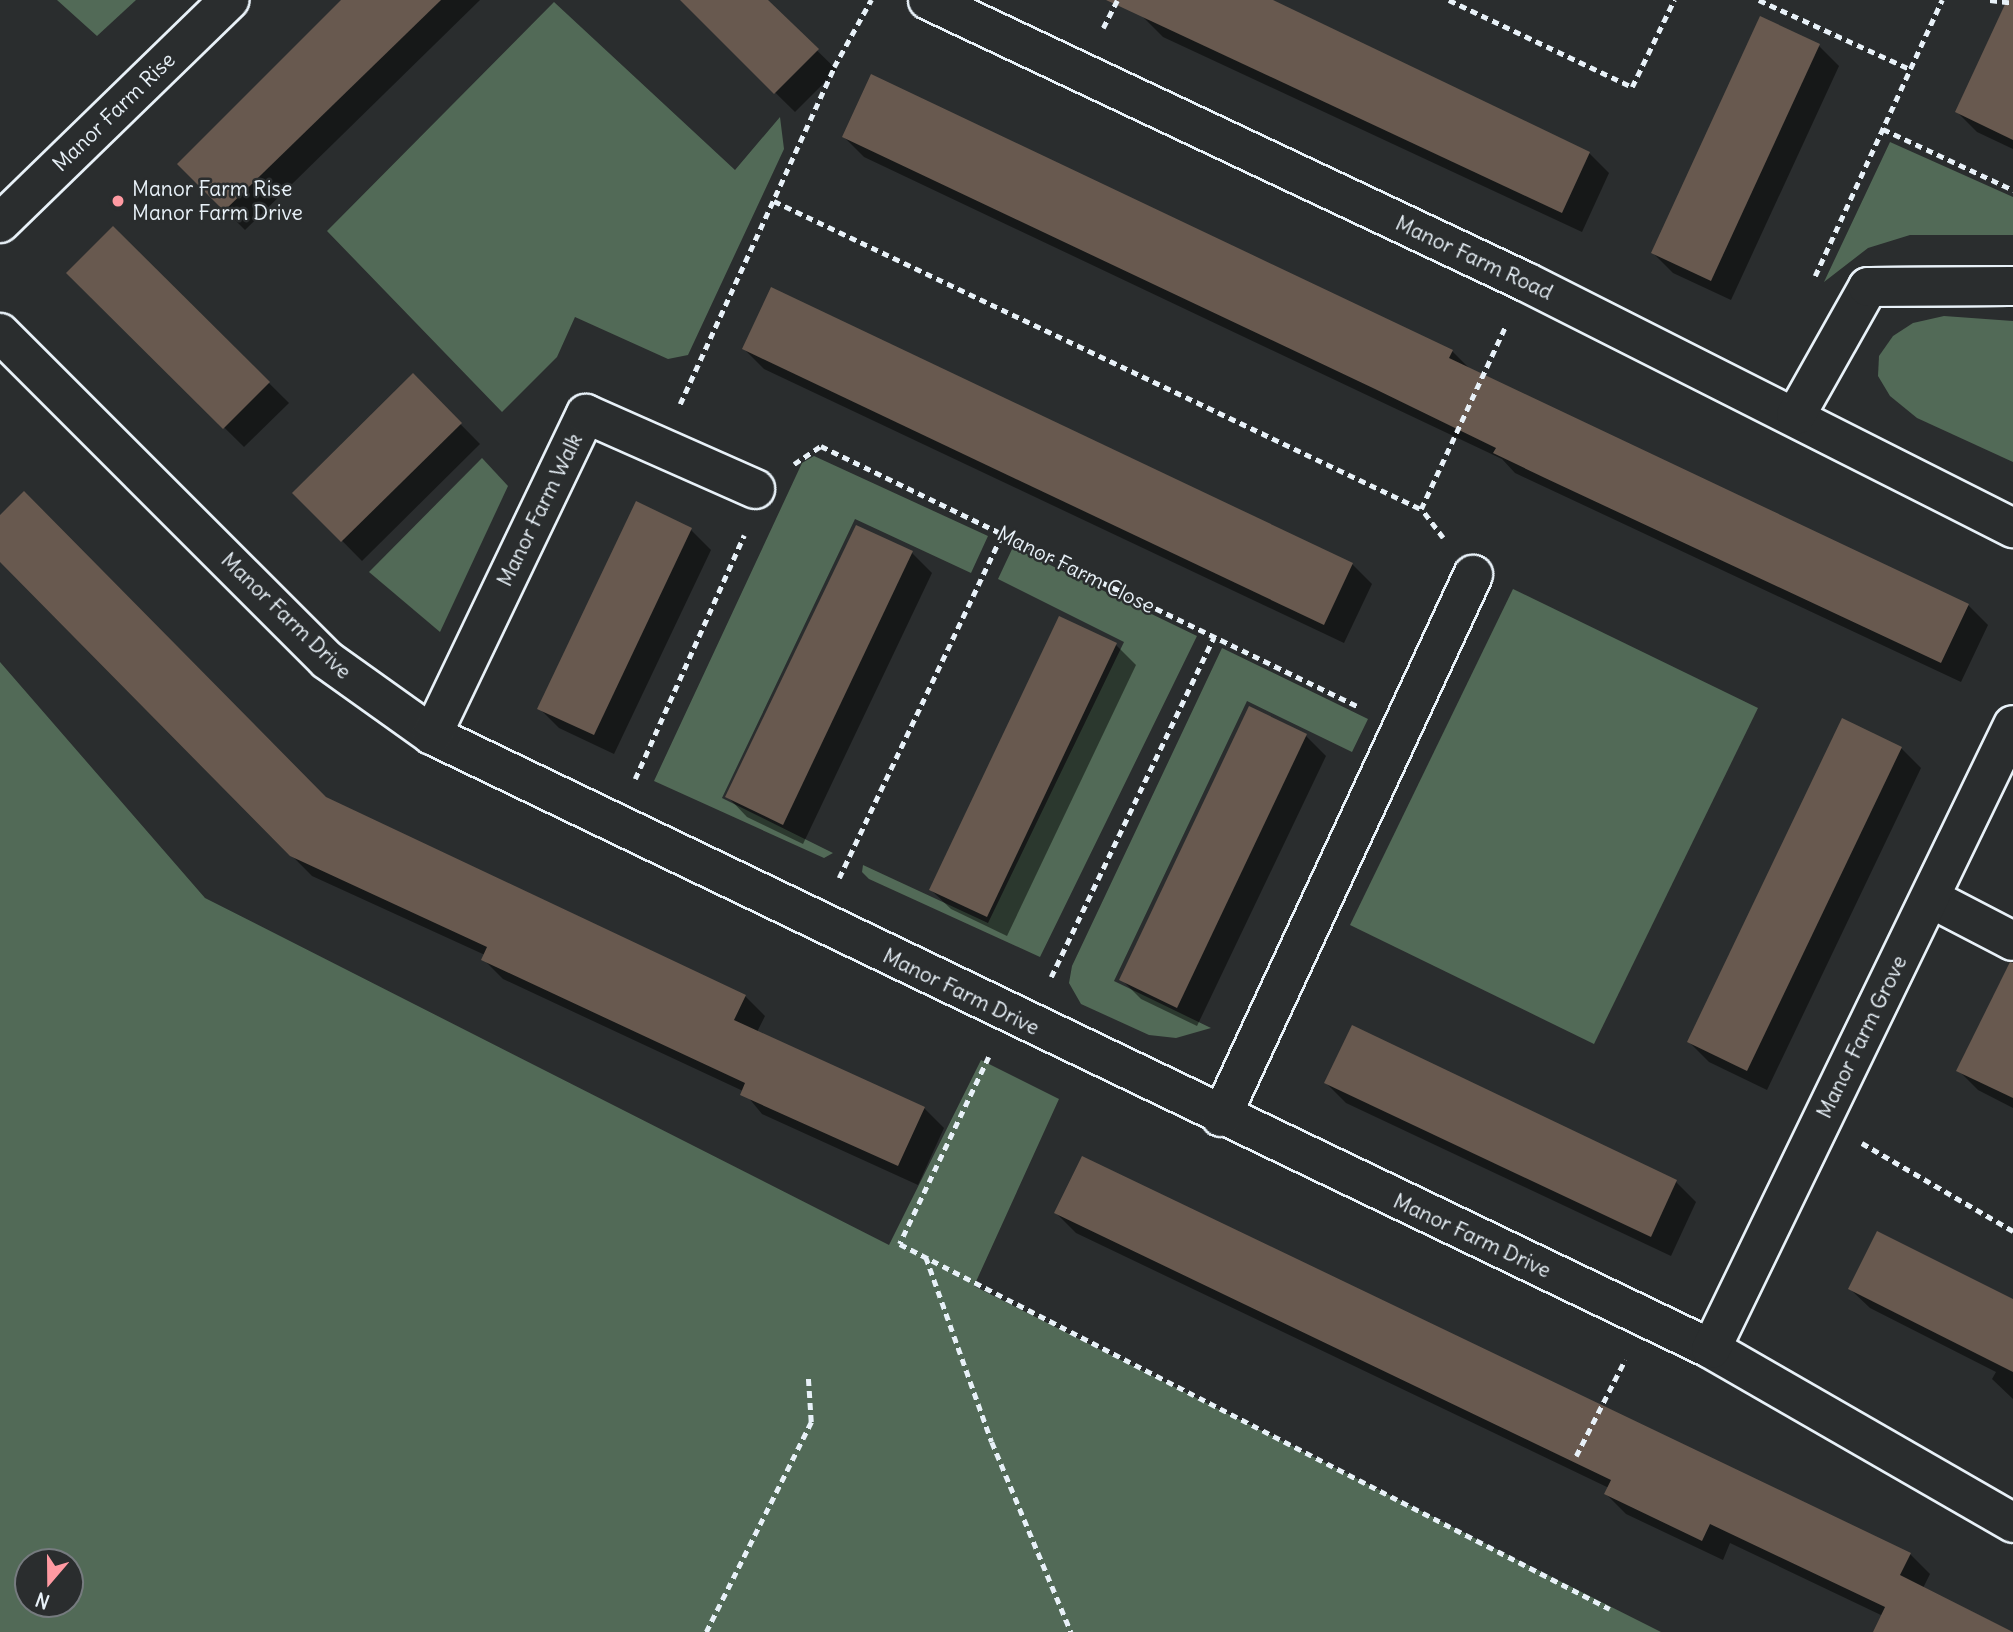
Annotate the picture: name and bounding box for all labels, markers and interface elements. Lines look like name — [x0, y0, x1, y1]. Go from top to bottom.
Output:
street label: Manor Farm Rise — [48, 47, 180, 177]
place label: Manor Farm Rise Manor Farm Drive — [132, 176, 303, 226]
marker: Manor Farm Rise Manor Farm Drive — [110, 193, 126, 209]
street label: Manor Farm Road — [1391, 211, 1557, 305]
street label: Manor Farm Walk — [492, 429, 588, 591]
street label: Manor Farm Close — [993, 521, 1159, 619]
street label: Manor Farm Drive — [216, 548, 356, 684]
street label: Manor Farm Drive — [879, 943, 1043, 1041]
street label: Manor Farm Grove — [1812, 951, 1912, 1123]
street label: Manor Farm Drive — [1389, 1188, 1555, 1284]
north arrow — [14, 1548, 84, 1618]
text: N — [32, 1587, 53, 1614]

